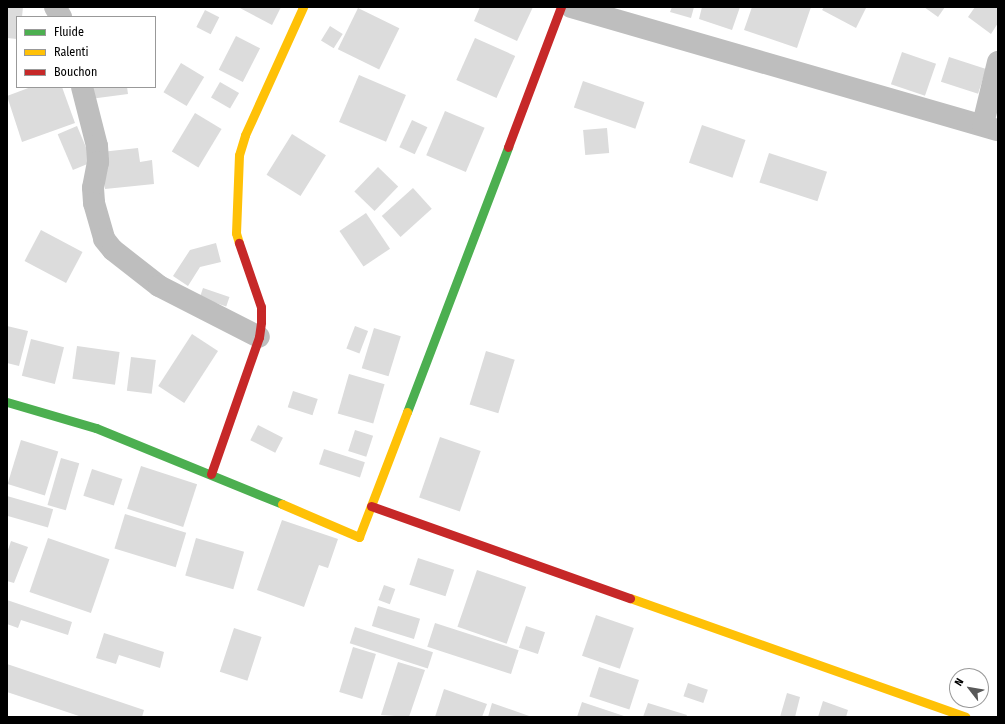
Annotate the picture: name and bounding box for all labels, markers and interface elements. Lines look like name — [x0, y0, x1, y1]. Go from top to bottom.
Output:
legend — [16, 16, 156, 88]
text: Fluide — [54, 25, 84, 39]
text: Ralenti — [54, 45, 89, 59]
text: Bouchon — [54, 65, 97, 79]
north arrow — [949, 668, 989, 708]
text: N — [952, 676, 966, 688]

